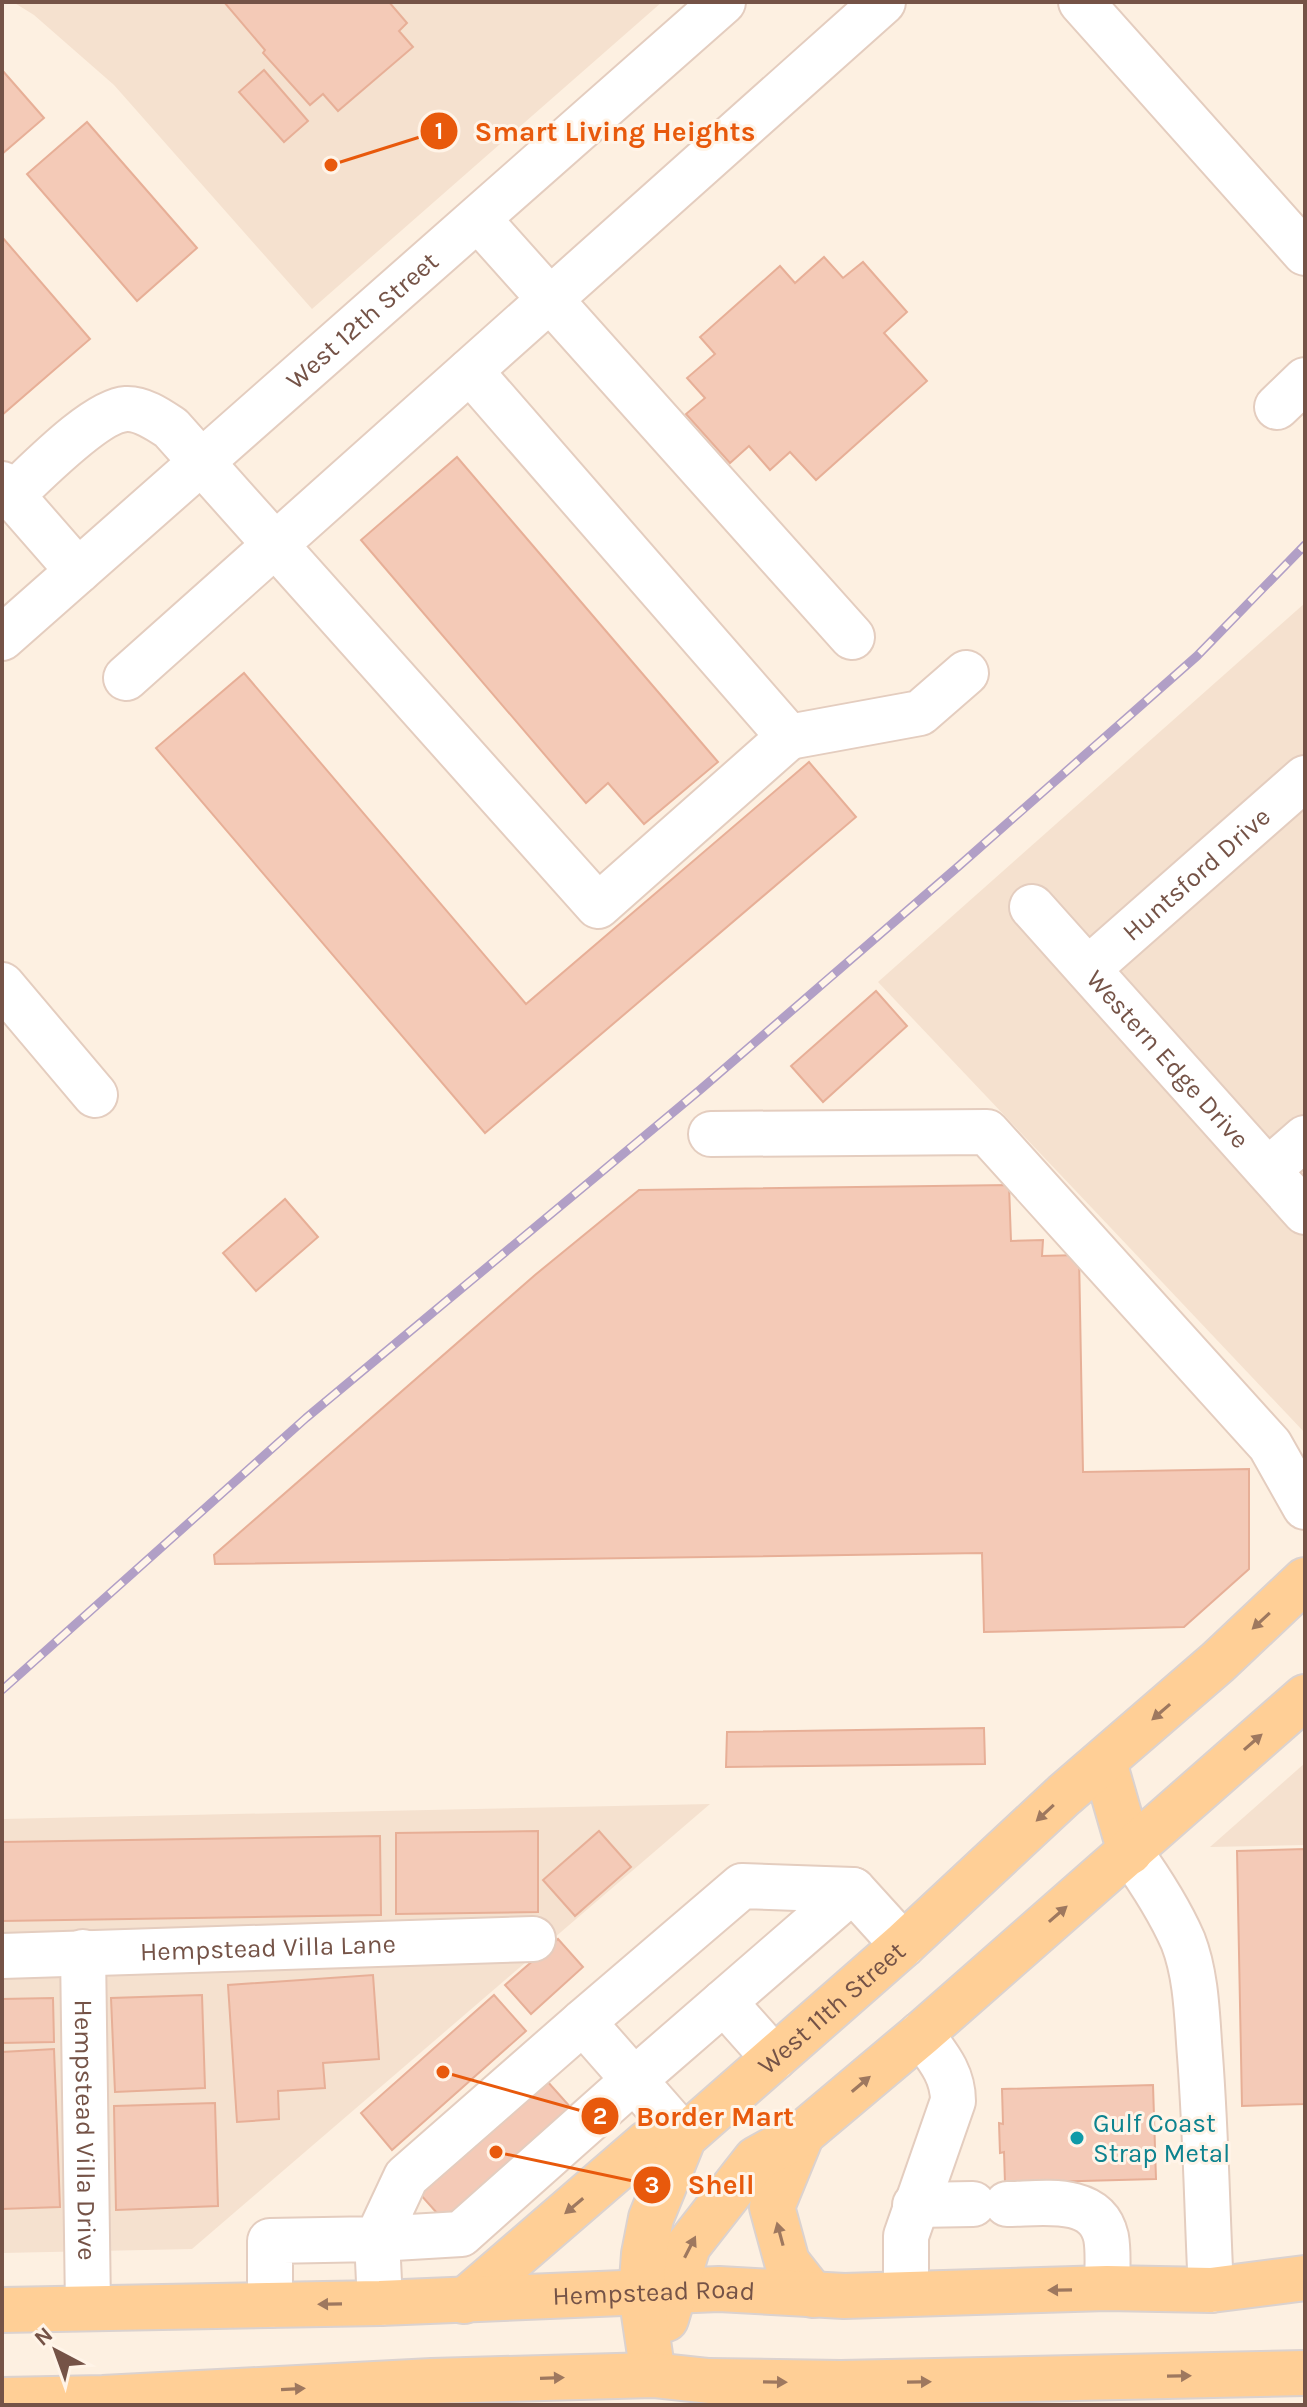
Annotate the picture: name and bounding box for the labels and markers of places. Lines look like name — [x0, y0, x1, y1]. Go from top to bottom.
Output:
callout: Smart Living Heights — [419, 105, 772, 157]
callout: Border Mart — [580, 2090, 810, 2142]
place label: Gulf Coast Strap Metal — [1093, 2108, 1230, 2169]
marker: Gulf Coast Strap Metal — [1068, 2129, 1086, 2147]
callout: Shell — [632, 2159, 771, 2211]

